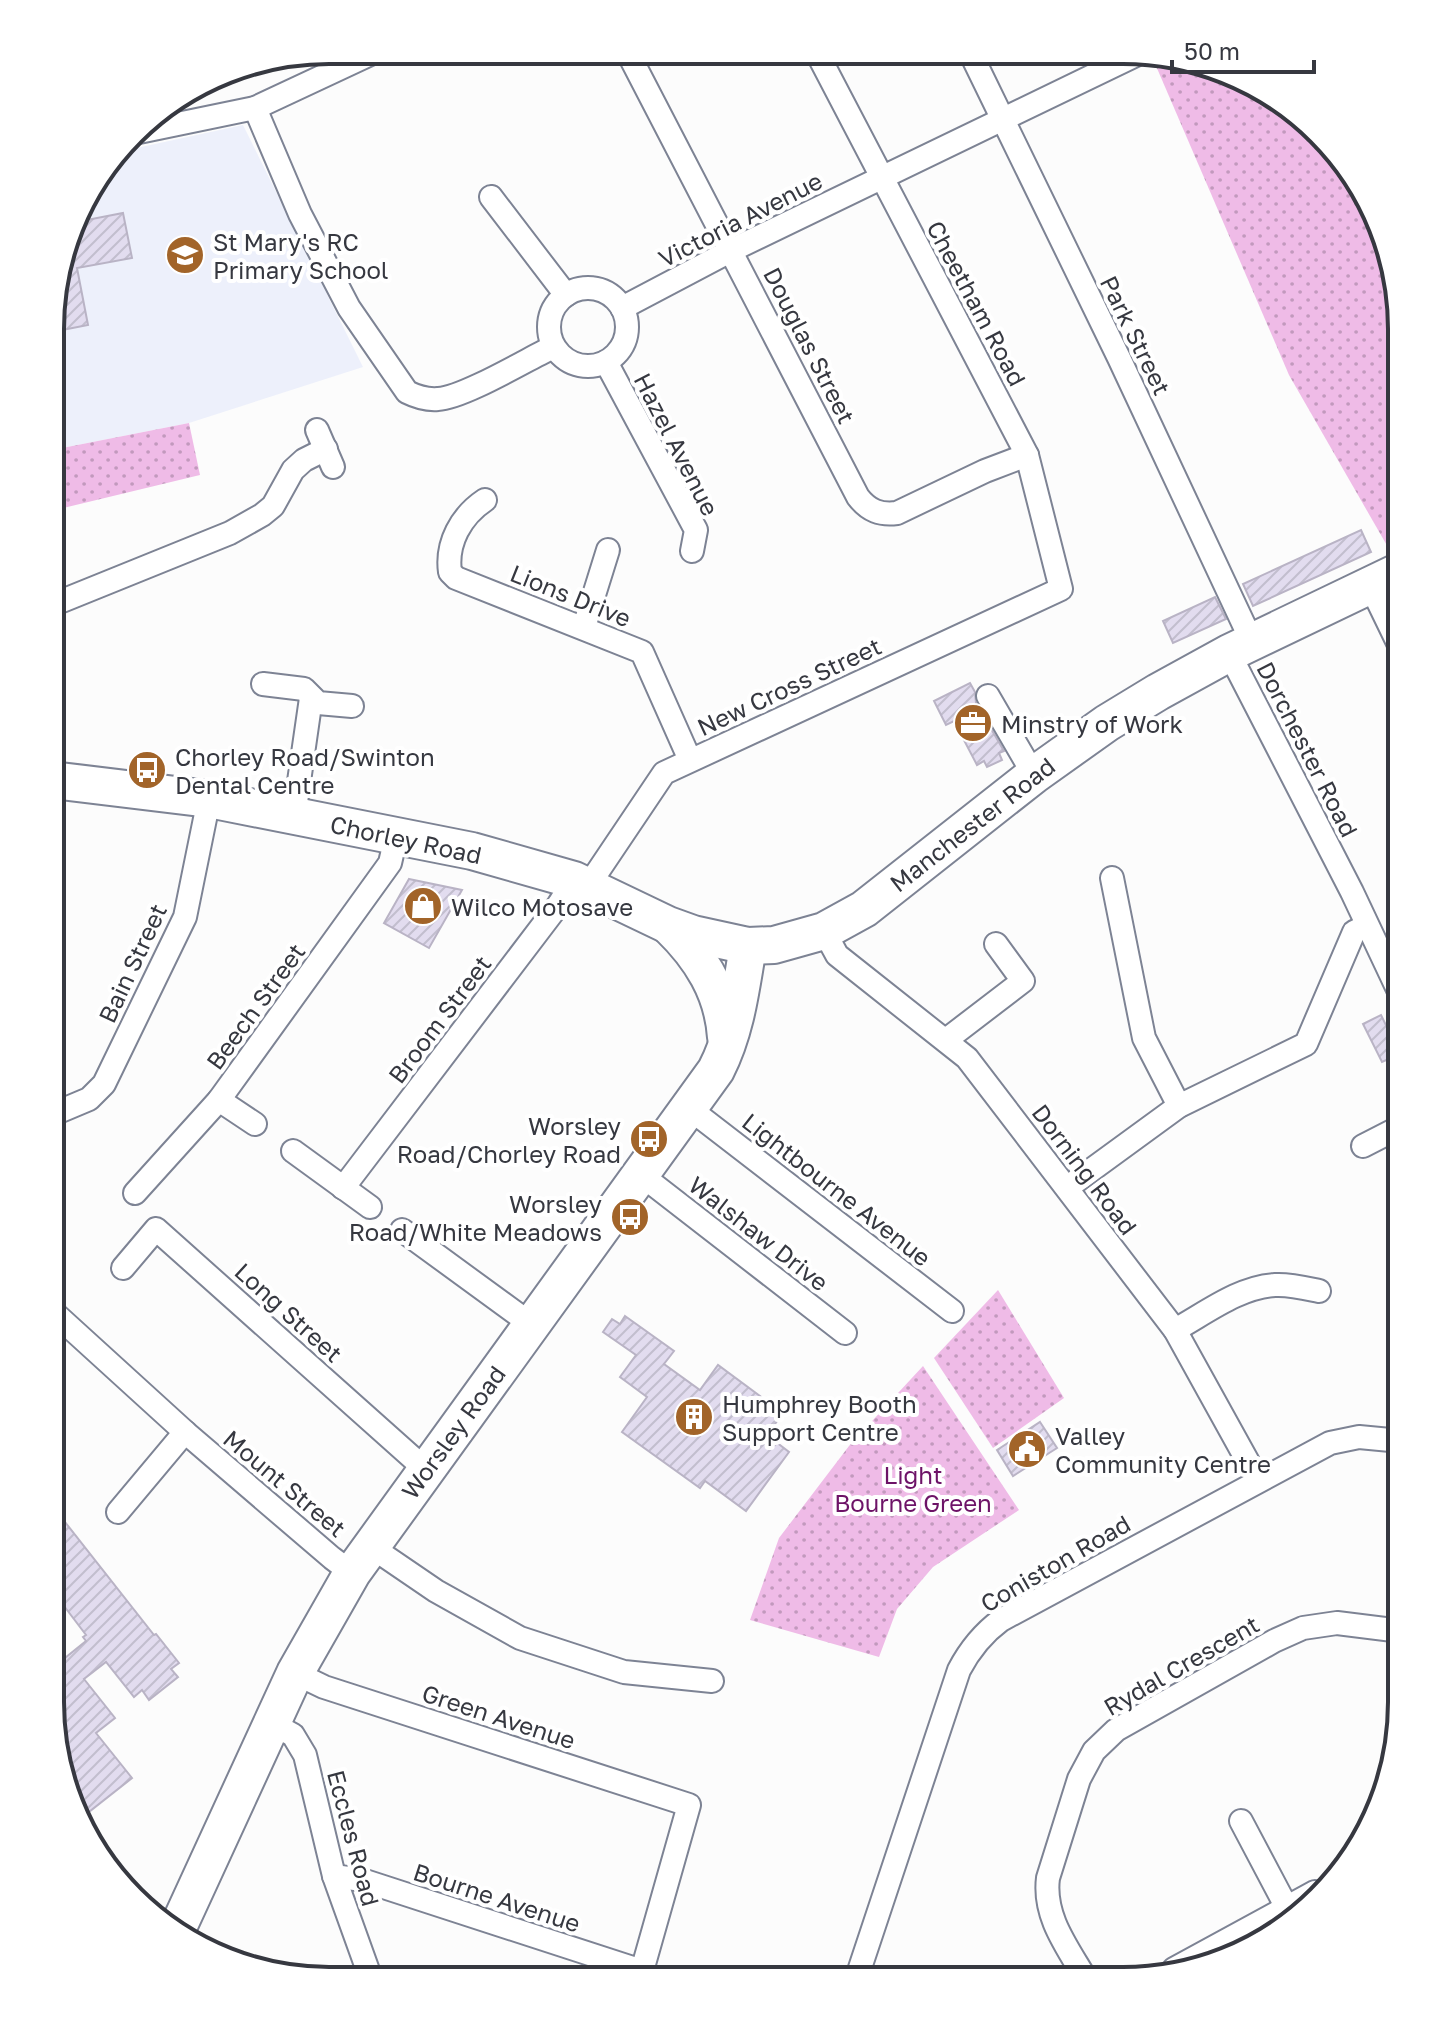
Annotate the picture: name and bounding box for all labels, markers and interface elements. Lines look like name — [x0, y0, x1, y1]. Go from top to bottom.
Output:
scale bar — [1172, 24, 1314, 74]
text: 50 m — [1184, 36, 1240, 65]
street label: Victoria Avenue — [653, 165, 827, 273]
street label: Cheetham Road — [921, 215, 1033, 391]
place label: St Mary's RC Primary School — [213, 227, 389, 284]
school or university icon: St Mary's RC Primary School — [164, 234, 206, 276]
street label: Douglas Street — [758, 262, 862, 428]
street label: Park Street — [1095, 271, 1177, 399]
street label: Hazel Avenue — [629, 368, 725, 520]
street label: Lions Drive — [506, 558, 636, 632]
street label: New Cross Street — [692, 631, 886, 741]
street label: Dorchester Road — [1251, 657, 1365, 841]
office icon: Minstry of Work — [952, 702, 994, 744]
place label: Minstry of Work — [1001, 709, 1183, 738]
place label: Chorley Road/Swinton Dental Centre — [175, 742, 435, 799]
bus stop icon: Chorley Road/Swinton Dental Centre — [126, 749, 168, 791]
street label: Manchester Road — [884, 751, 1060, 897]
street label: Chorley Road — [328, 809, 484, 869]
shop icon: Wilco Motosave — [402, 885, 444, 927]
place label: Wilco Motosave — [451, 892, 633, 921]
street label: Bain Street — [92, 899, 172, 1027]
street label: Beech Street — [200, 937, 310, 1075]
street label: Broom Street — [382, 949, 496, 1089]
street label: Dorning Road — [1026, 1098, 1144, 1240]
street label: Lightbourne Avenue — [737, 1106, 937, 1272]
place label: Worsley Road/Chorley Road — [397, 1111, 621, 1168]
bus stop icon: Worsley Road/Chorley Road — [628, 1118, 670, 1160]
street label: Walshaw Drive — [683, 1170, 835, 1296]
place label: Worsley Road/White Meadows — [349, 1189, 602, 1246]
bus stop icon: Worsley Road/White Meadows — [609, 1196, 651, 1238]
street label: Long Street — [229, 1256, 349, 1368]
street label: Worsley Road — [395, 1360, 511, 1504]
place label: Humphrey Booth Support Centre — [722, 1389, 917, 1446]
building icon: Humphrey Booth Support Centre — [673, 1396, 715, 1438]
place label: Valley Community Centre — [1055, 1421, 1271, 1478]
street label: Mount Street — [218, 1423, 352, 1543]
public building icon: Valley Community Centre — [1006, 1428, 1048, 1470]
park label: Light Bourne Green — [834, 1460, 992, 1517]
street label: Coniston Road — [975, 1508, 1135, 1618]
street label: Rydal Crescent — [1098, 1609, 1264, 1721]
street label: Green Avenue — [419, 1678, 579, 1754]
street label: Eccles Road — [322, 1767, 386, 1909]
street label: Bourne Avenue — [410, 1856, 584, 1938]

